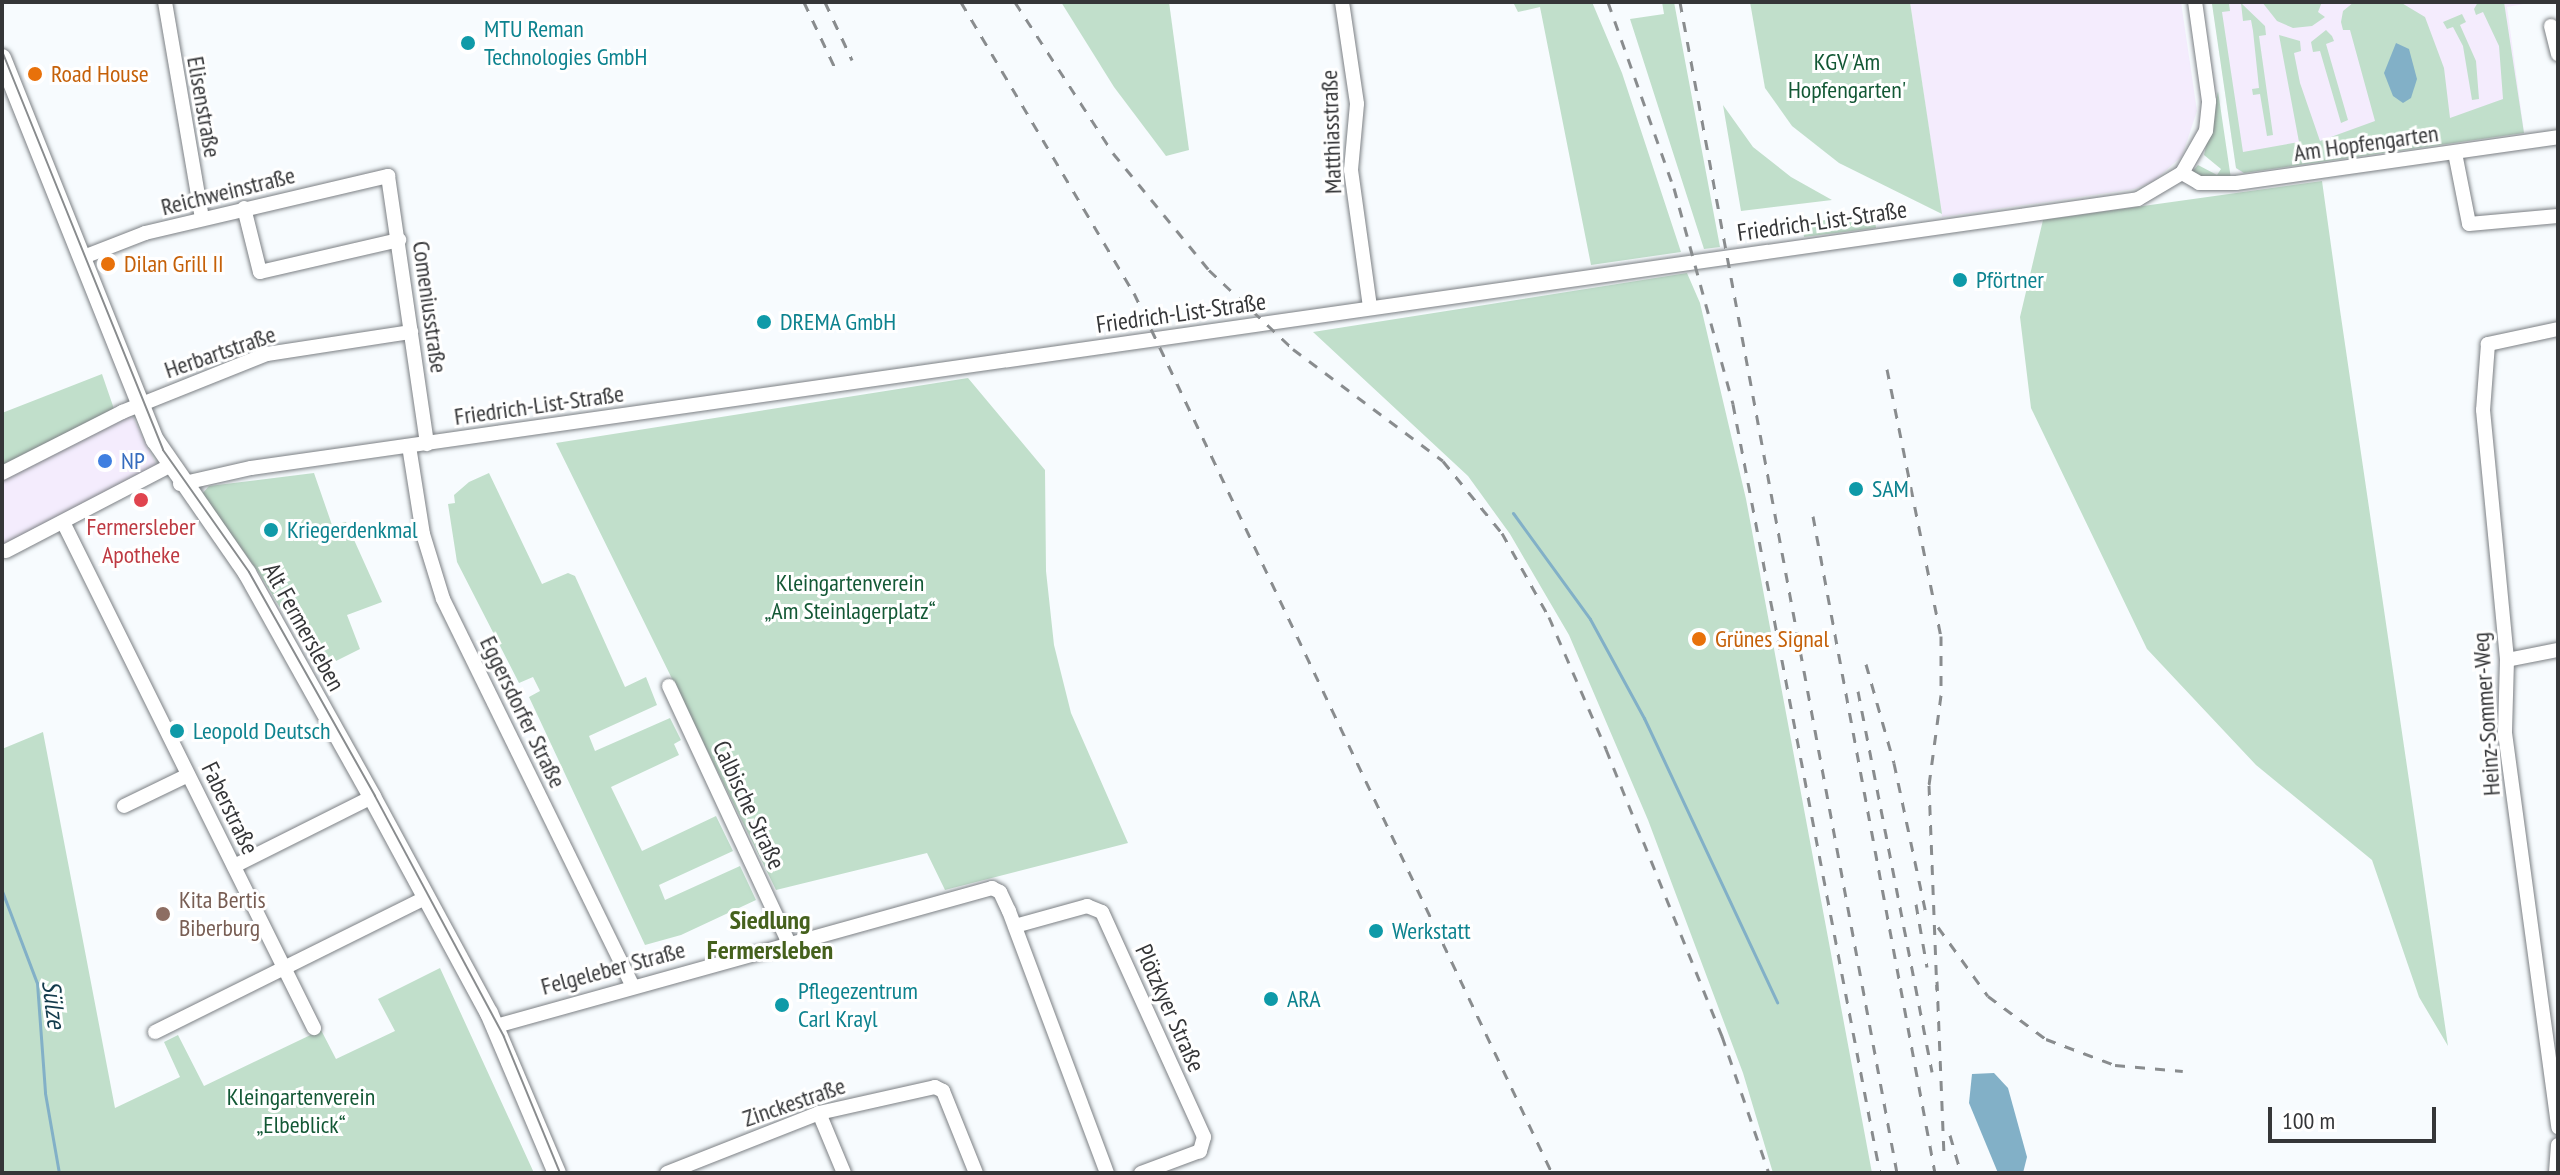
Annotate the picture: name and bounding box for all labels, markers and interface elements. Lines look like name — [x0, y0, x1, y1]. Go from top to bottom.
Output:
place label: MTU Reman Technologies GmbH — [484, 15, 647, 71]
marker: MTU Reman Technologies GmbH — [459, 34, 477, 52]
park label: KGV 'Am Hopfengarten' — [1788, 48, 1906, 104]
street label: Elisenstraße — [181, 54, 227, 160]
place label: Road House — [51, 60, 149, 88]
marker: Road House — [26, 65, 44, 83]
street label: Matthiasstraße — [1314, 69, 1348, 195]
street label: Am Hopfengarten — [2292, 119, 2440, 167]
street label: Reichweinstraße — [158, 160, 298, 222]
street label: Friedrich-List-Straße — [1735, 195, 1909, 247]
street label: Comeniusstraße — [406, 239, 454, 375]
place label: Dilan Grill II — [124, 250, 224, 278]
marker: Dilan Grill II — [99, 255, 117, 273]
place label: Pförtner — [1976, 266, 2044, 294]
marker: Pförtner — [1951, 271, 1969, 289]
street label: Friedrich-List-Straße — [1094, 287, 1268, 339]
place label: DREMA GmbH — [780, 308, 897, 336]
marker: DREMA GmbH — [755, 313, 773, 331]
street label: Herbartstraße — [161, 320, 279, 384]
street label: Friedrich-List-Straße — [452, 379, 626, 431]
place label: NP — [121, 447, 145, 475]
marker: NP — [96, 452, 114, 470]
place label: SAM — [1872, 475, 1909, 503]
marker: SAM — [1847, 480, 1865, 498]
marker: Fermersleber Apotheke — [132, 491, 150, 509]
place label: Fermersleber Apotheke — [86, 513, 196, 569]
place label: Kriegerdenkmal — [287, 516, 418, 544]
marker: Kriegerdenkmal — [262, 521, 280, 539]
street label: Alt Fermersleben — [257, 558, 351, 696]
park label: Kleingartenverein „Am Steinlagerplatz“ — [764, 569, 936, 625]
place label: Grünes Signal — [1715, 625, 1829, 653]
marker: Grünes Signal — [1690, 630, 1708, 648]
street label: Eggersdorfer Straße — [474, 631, 572, 793]
street label: Heinz-Sommer-Weg — [2466, 631, 2506, 797]
place label: Leopold Deutsch — [193, 717, 331, 745]
marker: Leopold Deutsch — [168, 722, 186, 740]
street label: Calbische Straße — [707, 736, 791, 874]
street label: Faberstraße — [195, 757, 265, 859]
place label: Kita Bertis Biberburg — [179, 886, 266, 942]
district label: Siedlung Fermersleben — [707, 904, 833, 966]
marker: Kita Bertis Biberburg — [154, 905, 172, 923]
place label: Werkstatt — [1392, 917, 1471, 945]
marker: Werkstatt — [1367, 922, 1385, 940]
street label: Felgeleber Straße — [538, 935, 688, 1001]
street label: Plötzkyer Straße — [1129, 940, 1211, 1076]
place label: Pflegezentrum Carl Krayl — [798, 977, 918, 1033]
water label: Sülze — [36, 978, 72, 1030]
place label: ARA — [1287, 985, 1321, 1013]
marker: ARA — [1262, 990, 1280, 1008]
marker: Pflegezentrum Carl Krayl — [773, 996, 791, 1014]
street label: Zinckestraße — [739, 1071, 849, 1133]
park label: Kleingartenverein „Elbeblick“ — [227, 1083, 375, 1139]
scale bar — [2272, 1091, 2440, 1141]
text: 100 m — [2282, 1105, 2335, 1136]

